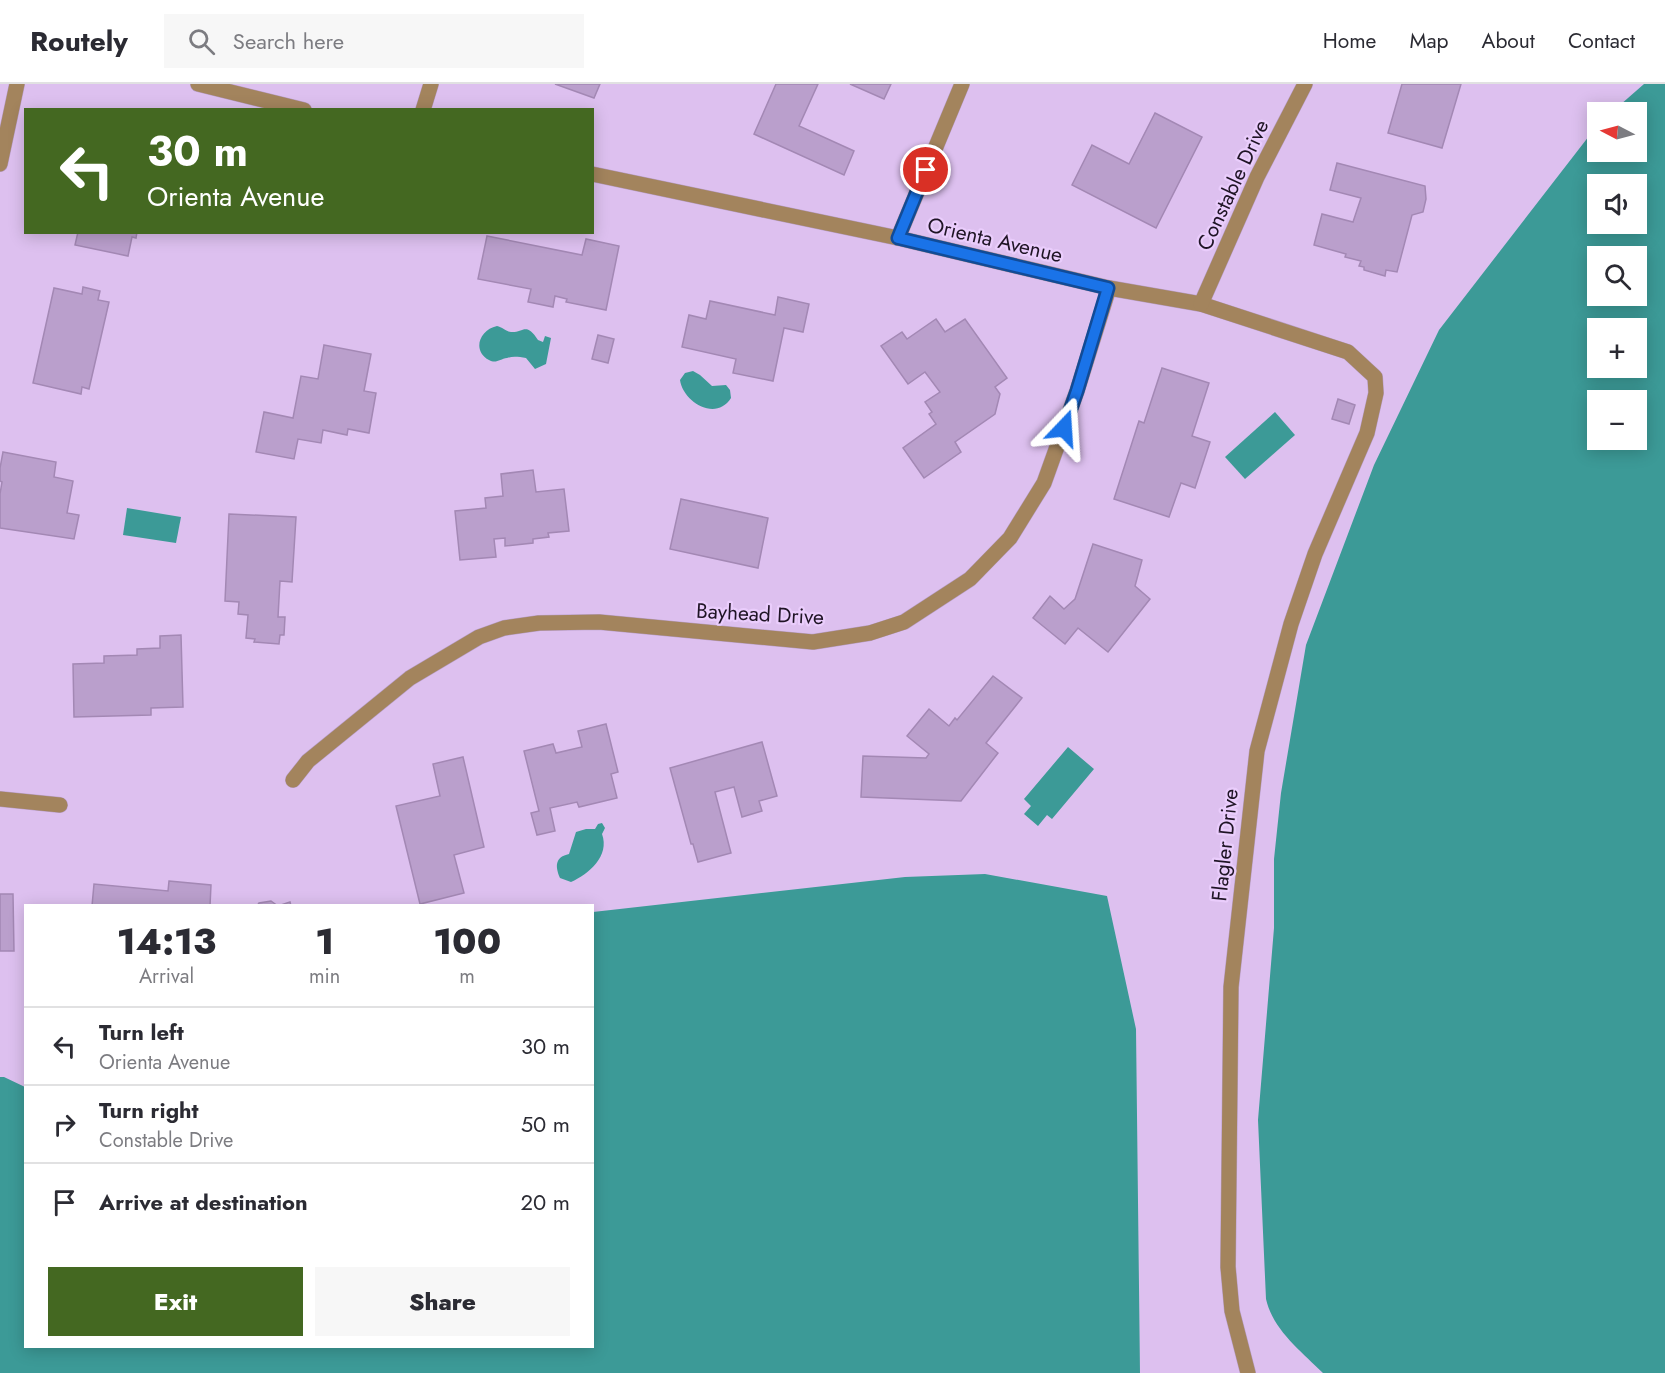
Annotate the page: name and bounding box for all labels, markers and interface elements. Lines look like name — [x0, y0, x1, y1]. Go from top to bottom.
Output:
search box — [164, 14, 584, 68]
text: Routely — [30, 21, 128, 62]
icon: search — [185, 25, 218, 58]
text: Search here — [233, 25, 344, 57]
text: Home — [1323, 26, 1376, 56]
text: Map — [1409, 26, 1449, 56]
text: About — [1482, 26, 1535, 56]
text: Contact — [1568, 26, 1635, 56]
north arrow — [1587, 102, 1647, 162]
map controls — [1587, 102, 1647, 450]
street label: Constable Drive — [1190, 115, 1276, 255]
text: 30 m — [147, 121, 248, 182]
icon: left — [48, 132, 126, 210]
pin — [900, 144, 951, 195]
icon: arrive — [909, 153, 942, 186]
button: sound — [1587, 174, 1647, 234]
text: Orienta Avenue — [147, 177, 324, 216]
street label: Orienta Avenue — [924, 210, 1066, 270]
button: search — [1587, 246, 1647, 306]
button: + — [1587, 318, 1647, 378]
button: − — [1587, 390, 1647, 450]
position arrow — [1032, 396, 1096, 460]
street label: Bayhead Drive — [695, 596, 825, 632]
street label: Flagler Drive — [1204, 787, 1246, 903]
text: 14:13 — [117, 915, 216, 967]
text: 1 — [315, 915, 334, 967]
text: 100 — [433, 915, 501, 967]
text: Arrival — [139, 962, 194, 991]
text: min — [309, 962, 340, 991]
text: m — [459, 962, 475, 991]
text: Turn left — [99, 1016, 184, 1048]
icon: left — [48, 1030, 81, 1063]
text: 30 m — [521, 1030, 570, 1062]
text: Orienta Avenue — [99, 1048, 230, 1077]
text: Turn right — [99, 1094, 199, 1126]
icon: right — [48, 1108, 81, 1141]
text: 50 m — [521, 1108, 570, 1140]
text: Constable Drive — [99, 1126, 233, 1155]
icon: arrive — [48, 1186, 81, 1219]
text: Arrive at destination — [99, 1186, 308, 1218]
text: 20 m — [521, 1186, 570, 1218]
button: Exit — [48, 1267, 303, 1336]
button: Share — [315, 1267, 570, 1336]

